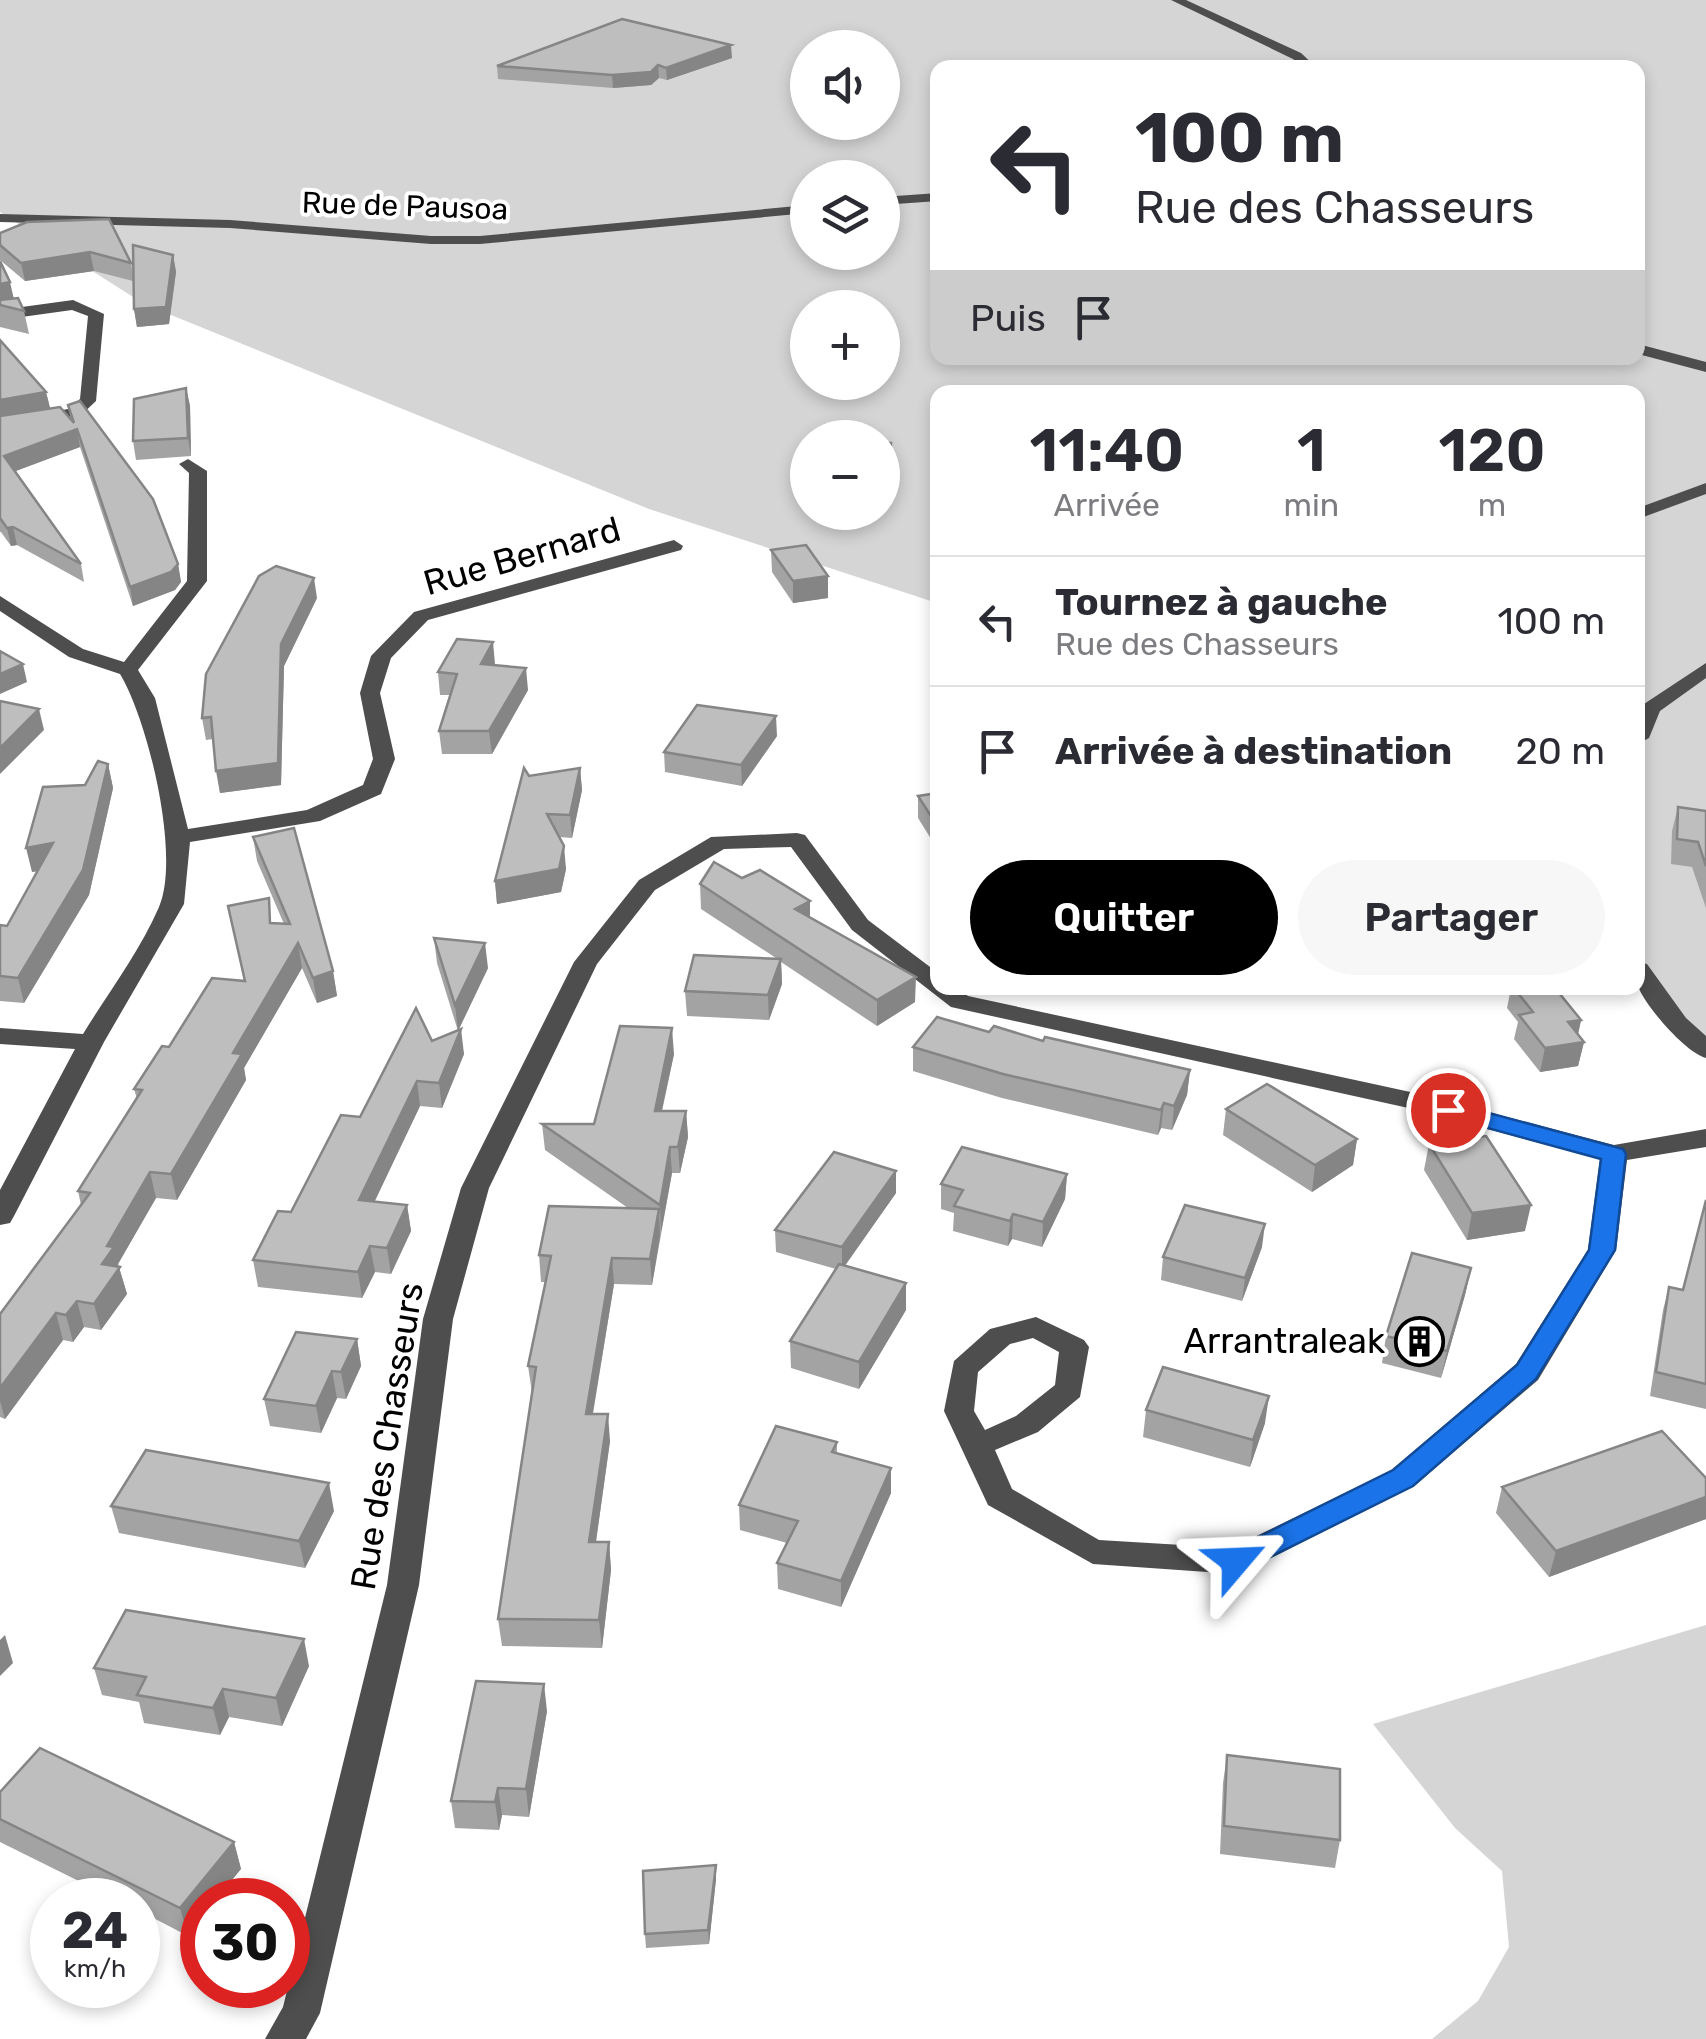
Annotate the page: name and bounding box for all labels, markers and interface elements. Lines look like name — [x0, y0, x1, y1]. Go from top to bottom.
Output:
map controls — [790, 30, 900, 530]
button: sound — [790, 30, 900, 140]
text: 100 m — [1135, 97, 1344, 180]
icon: left — [970, 100, 1100, 230]
button: layers — [790, 160, 900, 270]
text: Rue des Chasseurs — [1135, 181, 1534, 234]
street label: Rue de Pausoa — [301, 184, 509, 228]
button: + — [790, 290, 900, 400]
icon: arrive — [1066, 290, 1121, 345]
text: Puis — [970, 295, 1046, 341]
text: 11:40 — [1029, 415, 1184, 486]
text: 1 — [1297, 415, 1326, 486]
text: 120 — [1439, 415, 1545, 486]
button: − — [790, 420, 900, 530]
text: Arrivée — [1054, 486, 1160, 524]
text: min — [1284, 486, 1339, 524]
text: m — [1478, 486, 1506, 524]
street label: Rue Bernard — [419, 508, 625, 604]
text: Tournez à gauche — [1055, 579, 1388, 625]
icon: left — [970, 594, 1025, 649]
text: 100 m — [1497, 598, 1605, 644]
text: Rue des Chasseurs — [1055, 625, 1339, 663]
icon: arrive — [970, 724, 1025, 779]
text: Arrivée à destination — [1055, 728, 1452, 774]
text: 20 m — [1515, 728, 1605, 774]
button: Quitter — [970, 860, 1278, 975]
button: Partager — [1298, 860, 1605, 975]
pin — [1406, 1068, 1491, 1153]
icon: arrive — [1421, 1083, 1476, 1138]
street label: Rue des Chasseurs — [342, 1279, 432, 1593]
building icon: Arrantraleak — [1394, 1315, 1446, 1367]
place label: Arrantraleak — [1183, 1320, 1385, 1362]
position arrow — [1184, 1509, 1288, 1613]
speed limit sign: 30 — [180, 1878, 310, 2008]
text: 24 — [62, 1901, 128, 1961]
text: km/h — [64, 1954, 126, 1983]

